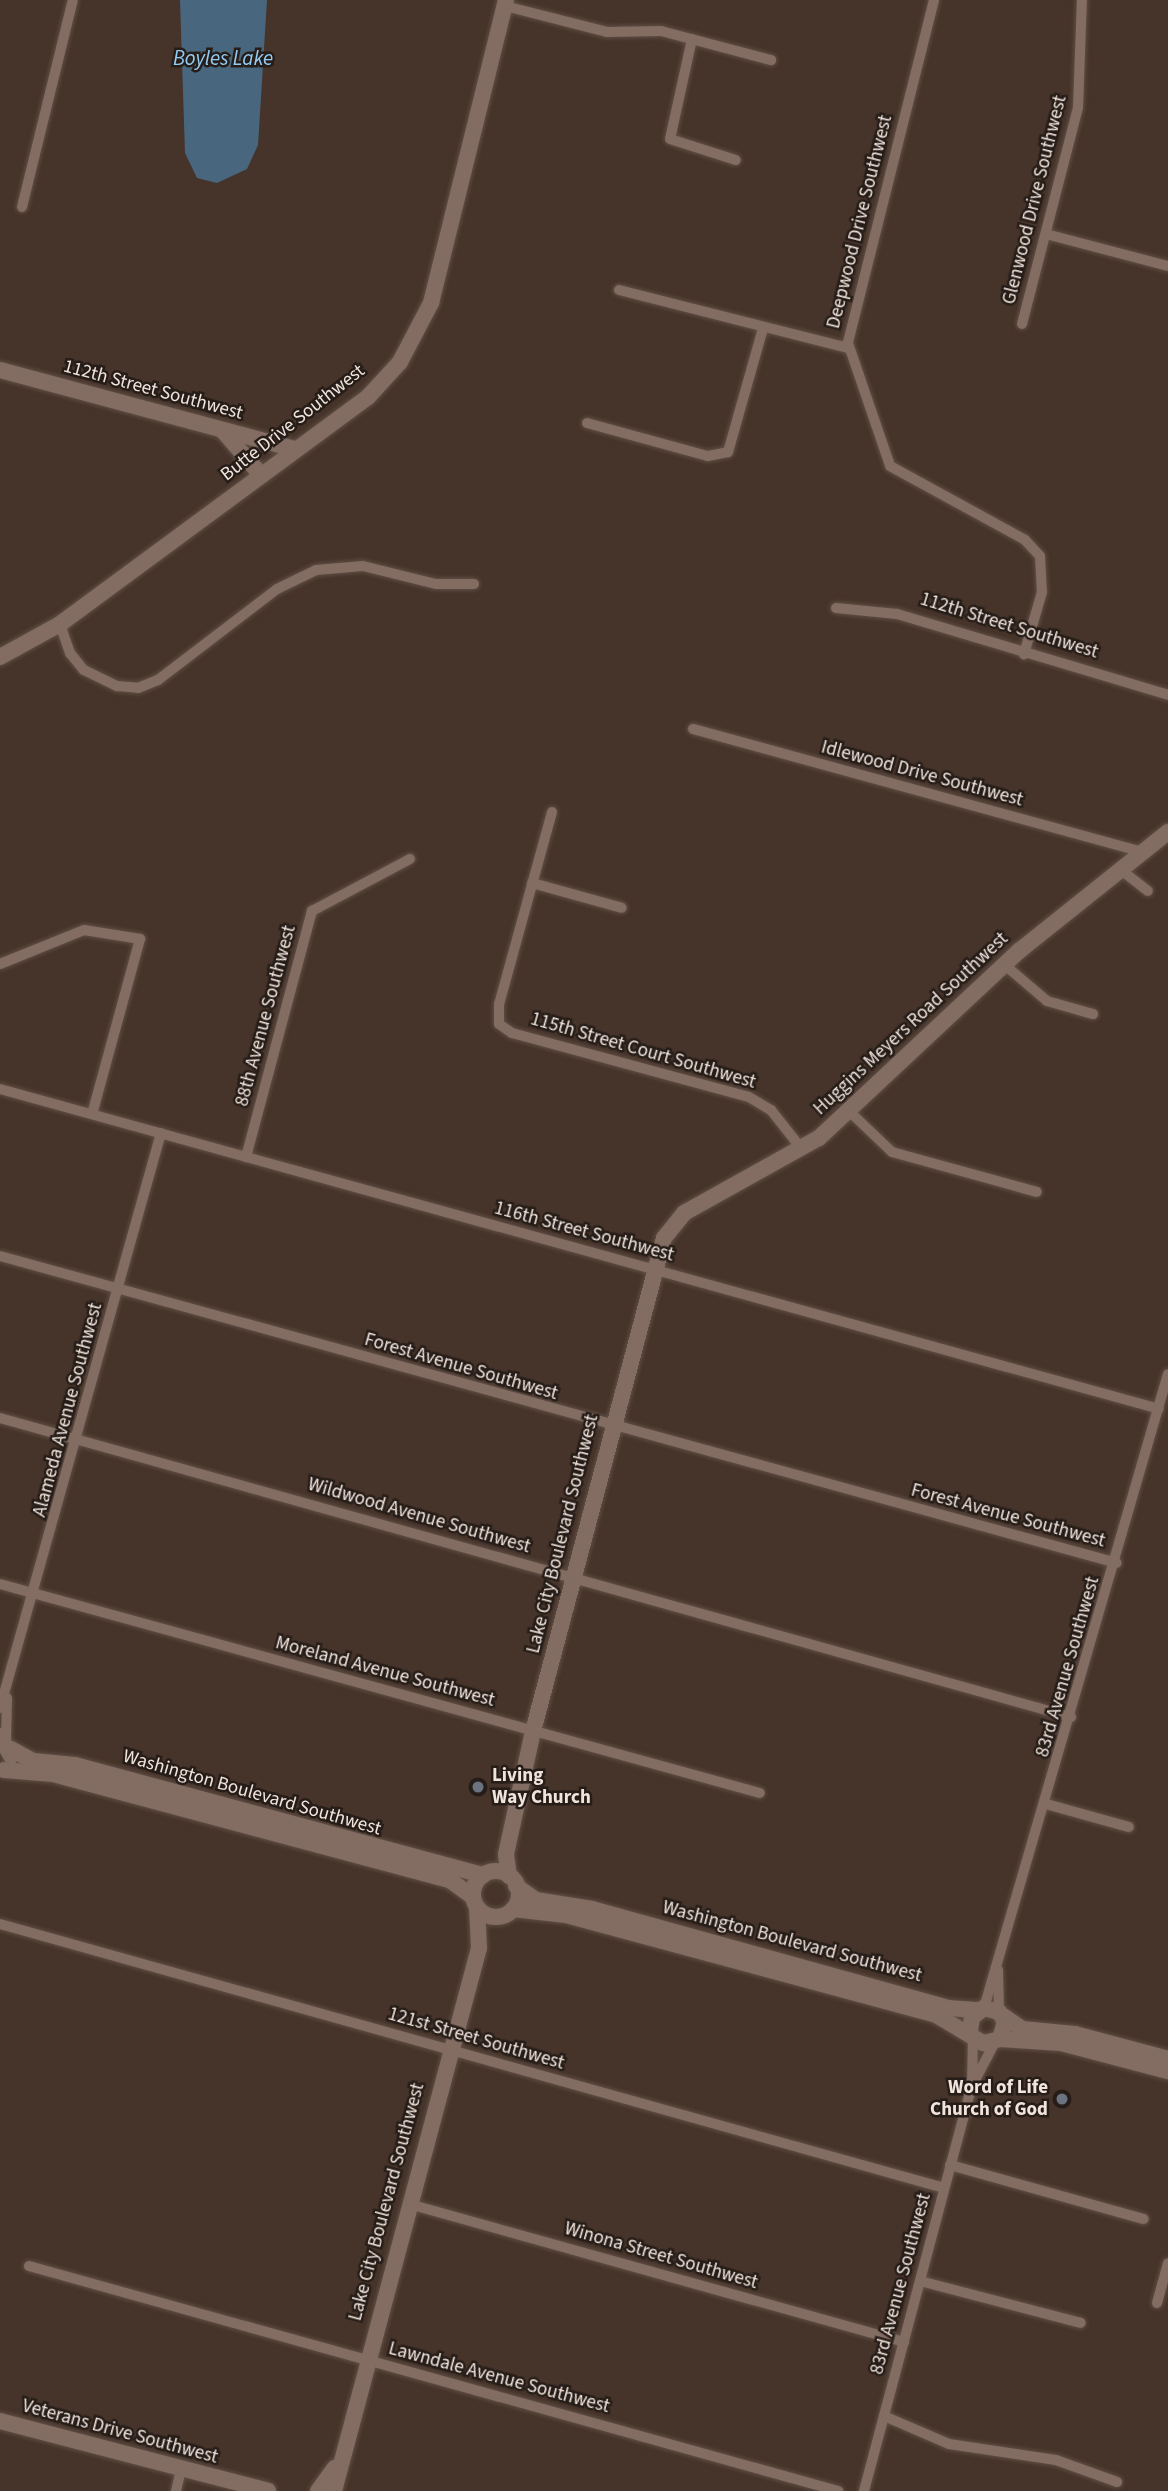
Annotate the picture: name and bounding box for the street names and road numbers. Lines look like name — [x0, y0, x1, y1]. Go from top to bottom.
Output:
street label: Glenwood Drive Southwest — [998, 93, 1072, 307]
street label: Deepwood Drive Southwest — [822, 113, 898, 331]
street label: 112th Street Southwest — [61, 355, 245, 425]
street label: Butte Drive Southwest — [216, 360, 370, 486]
street label: 112th Street Southwest — [917, 588, 1101, 664]
street label: Idlewood Drive Southwest — [819, 736, 1025, 812]
street label: 88th Avenue Southwest — [231, 923, 301, 1109]
street label: Huggins Meyers Road Southwest — [809, 928, 1013, 1120]
street label: 115th Street Court Southwest — [528, 1008, 758, 1094]
street label: 116th Street Southwest — [492, 1197, 676, 1267]
street label: Alameda Avenue Southwest — [28, 1300, 108, 1520]
street label: Forest Avenue Southwest — [362, 1328, 560, 1406]
street label: Lake City Boulevard Southwest — [522, 1412, 604, 1656]
street label: Wildwood Avenue Southwest — [305, 1473, 533, 1559]
street label: Forest Avenue Southwest — [908, 1479, 1108, 1553]
street label: 83rd Avenue Southwest — [1031, 1574, 1105, 1760]
street label: Moreland Avenue Southwest — [273, 1632, 497, 1712]
street label: Washington Boulevard Southwest — [120, 1745, 384, 1841]
street label: Washington Boulevard Southwest — [660, 1896, 924, 1988]
street label: 121st Street Southwest — [385, 2003, 567, 2075]
street label: Lake City Boulevard Southwest — [344, 2081, 430, 2323]
street label: 83rd Avenue Southwest — [866, 2191, 936, 2377]
street label: Winona Street Southwest — [562, 2217, 760, 2295]
street label: Lawndale Avenue Southwest — [386, 2337, 612, 2419]
street label: Veterans Drive Southwest — [20, 2395, 220, 2469]

